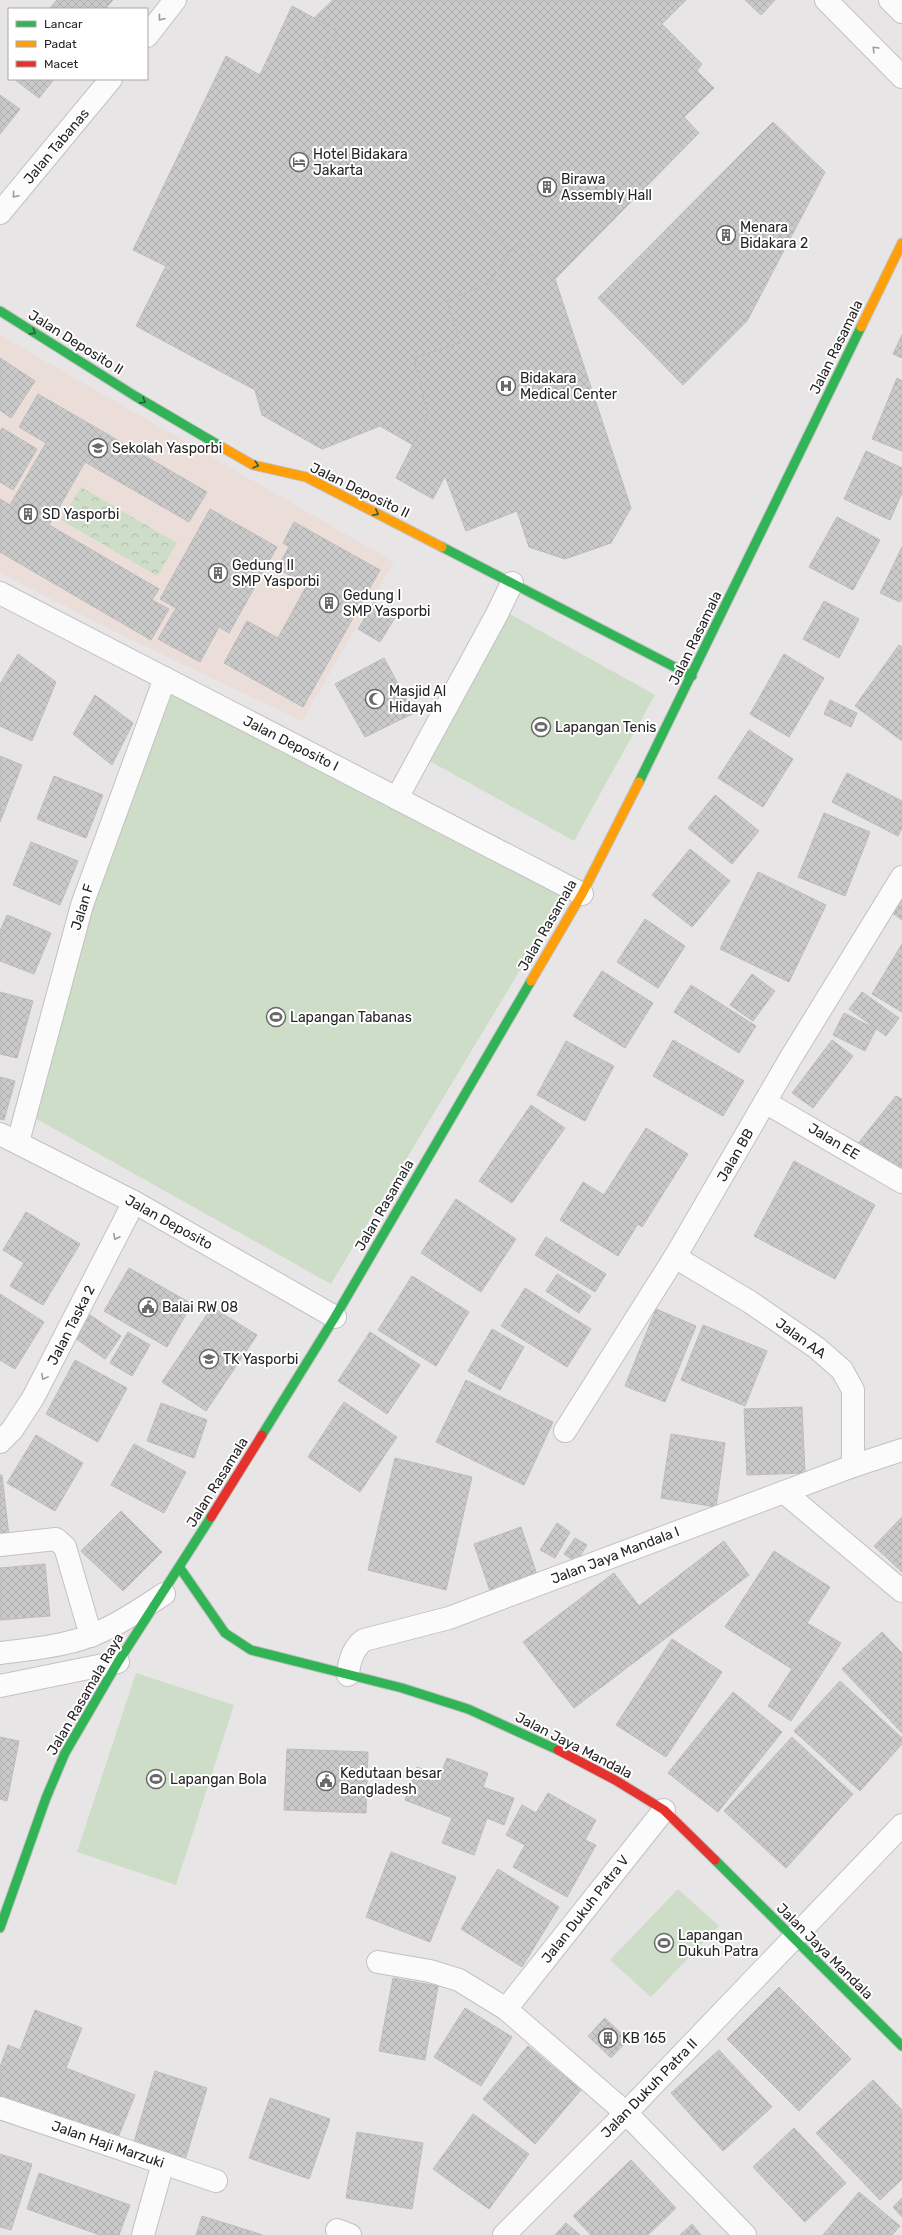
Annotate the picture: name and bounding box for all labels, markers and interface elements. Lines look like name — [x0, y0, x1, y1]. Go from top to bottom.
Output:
legend — [8, 8, 148, 80]
one-way arrow — [159, 13, 166, 20]
text: Lancar — [44, 17, 83, 31]
text: Padat — [44, 37, 77, 51]
one-way arrow — [872, 46, 880, 54]
text: Macet — [44, 57, 78, 71]
street label: Jalan Tabanas — [20, 105, 93, 187]
place label: Hotel Bidakara Jakarta — [313, 146, 408, 179]
hotel icon: Hotel Bidakara Jakarta — [288, 151, 310, 173]
place label: Birawa Assembly Hall — [561, 171, 652, 204]
building icon: Birawa Assembly Hall — [536, 176, 558, 198]
one-way arrow — [12, 191, 19, 198]
place label: Menara Bidakara 2 — [740, 219, 808, 252]
building icon: Menara Bidakara 2 — [715, 224, 737, 246]
street label: Jalan Rasamala — [806, 297, 867, 397]
street label: Jalan Deposito II — [25, 306, 126, 378]
one-way arrow — [29, 327, 36, 334]
place label: Bidakara Medical Center — [520, 370, 618, 403]
hospital icon: Bidakara Medical Center — [495, 375, 517, 397]
one-way arrow — [139, 396, 146, 403]
school or university icon: Sekolah Yasporbi — [87, 437, 109, 459]
place label: Sekolah Yasporbi — [112, 440, 222, 457]
street label: Jalan Deposito II — [307, 459, 412, 522]
one-way arrow — [252, 460, 259, 469]
building icon: SD Yasporbi — [17, 503, 39, 525]
place label: SD Yasporbi — [42, 506, 119, 523]
one-way arrow — [372, 508, 379, 516]
place label: Gedung II SMP Yasporbi — [232, 557, 319, 590]
building icon: Gedung II SMP Yasporbi — [207, 562, 229, 584]
place label: Gedung I SMP Yasporbi — [343, 587, 430, 620]
street label: Jalan Rasamala — [665, 588, 726, 688]
building icon: Gedung I SMP Yasporbi — [318, 592, 340, 614]
place label: Masjid Al Hidayah — [389, 683, 446, 716]
mosque icon: Masjid Al Hidayah — [364, 688, 386, 710]
street label: Jalan Deposito I — [240, 712, 341, 775]
sports icon: Lapangan Tenis — [530, 716, 552, 738]
place label: Lapangan Tenis — [555, 719, 656, 736]
street label: Jalan Rasamala — [514, 877, 580, 974]
street label: Jalan F — [67, 882, 98, 932]
sports icon: Lapangan Tabanas — [265, 1006, 287, 1028]
place label: Lapangan Tabanas — [290, 1009, 412, 1026]
street label: Jalan EE — [805, 1120, 862, 1163]
street label: Jalan BB — [713, 1126, 757, 1185]
street label: Jalan Rasamala — [351, 1157, 417, 1254]
street label: Jalan Deposito — [122, 1191, 216, 1254]
one-way arrow — [114, 1233, 121, 1240]
street label: Jalan Taska 2 — [44, 1282, 99, 1368]
public building icon: Balai RW 08 — [137, 1296, 159, 1318]
place label: Balai RW 08 — [162, 1299, 238, 1316]
street label: Jalan AA — [772, 1314, 830, 1363]
school or university icon: TK Yasporbi — [198, 1348, 220, 1370]
place label: TK Yasporbi — [223, 1351, 298, 1368]
one-way arrow — [41, 1373, 49, 1381]
street label: Jalan Rasamala — [183, 1434, 252, 1530]
street label: Jalan Jaya Mandala I — [548, 1523, 682, 1588]
street label: Jalan Rasamala Raya — [44, 1630, 127, 1758]
street label: Jalan Jaya Mandala — [512, 1709, 635, 1782]
place label: Kedutaan besar Bangladesh — [340, 1765, 442, 1798]
sports icon: Lapangan Bola — [145, 1768, 167, 1790]
public building icon: Kedutaan besar Bangladesh — [315, 1770, 337, 1792]
place label: Lapangan Bola — [170, 1771, 267, 1788]
street label: Jalan Dukuh Patra V — [538, 1852, 633, 1967]
street label: Jalan Jaya Mandala — [773, 1900, 876, 2003]
place label: Lapangan Dukuh Patra — [678, 1927, 759, 1960]
sports icon: Lapangan Dukuh Patra — [653, 1932, 675, 1954]
building icon: KB 165 — [597, 2027, 619, 2049]
place label: KB 165 — [622, 2030, 666, 2047]
street label: Jalan Dukuh Patra II — [598, 2035, 701, 2141]
street label: Jalan Haji Marzuki — [49, 2117, 166, 2172]

